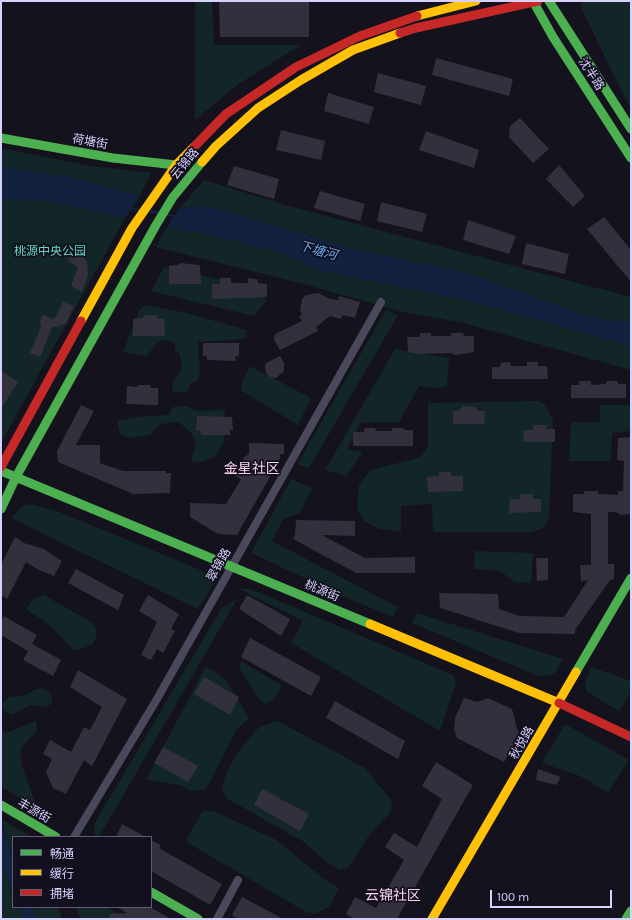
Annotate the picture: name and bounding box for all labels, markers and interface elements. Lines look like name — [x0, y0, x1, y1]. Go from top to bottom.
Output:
street label: 沈半路 — [575, 55, 607, 93]
street label: 荷塘街 — [71, 132, 109, 152]
street label: 云锦路 — [168, 146, 202, 182]
water label: 下塘河 — [297, 238, 339, 264]
park label: 桃源中央公园 — [14, 245, 86, 259]
district label: 金星社区 — [224, 461, 280, 477]
street label: 翠锦路 — [204, 546, 234, 584]
street label: 桃源街 — [303, 577, 341, 605]
street label: 秋悦路 — [507, 724, 537, 762]
street label: 丰源街 — [15, 796, 53, 826]
legend — [12, 836, 152, 908]
text: 畅通 — [50, 847, 74, 861]
text: 缓行 — [50, 867, 74, 881]
scale bar — [492, 882, 614, 908]
text: 拥堵 — [50, 887, 74, 901]
district label: 云锦社区 — [365, 888, 421, 904]
text: 100 m — [497, 890, 529, 904]

